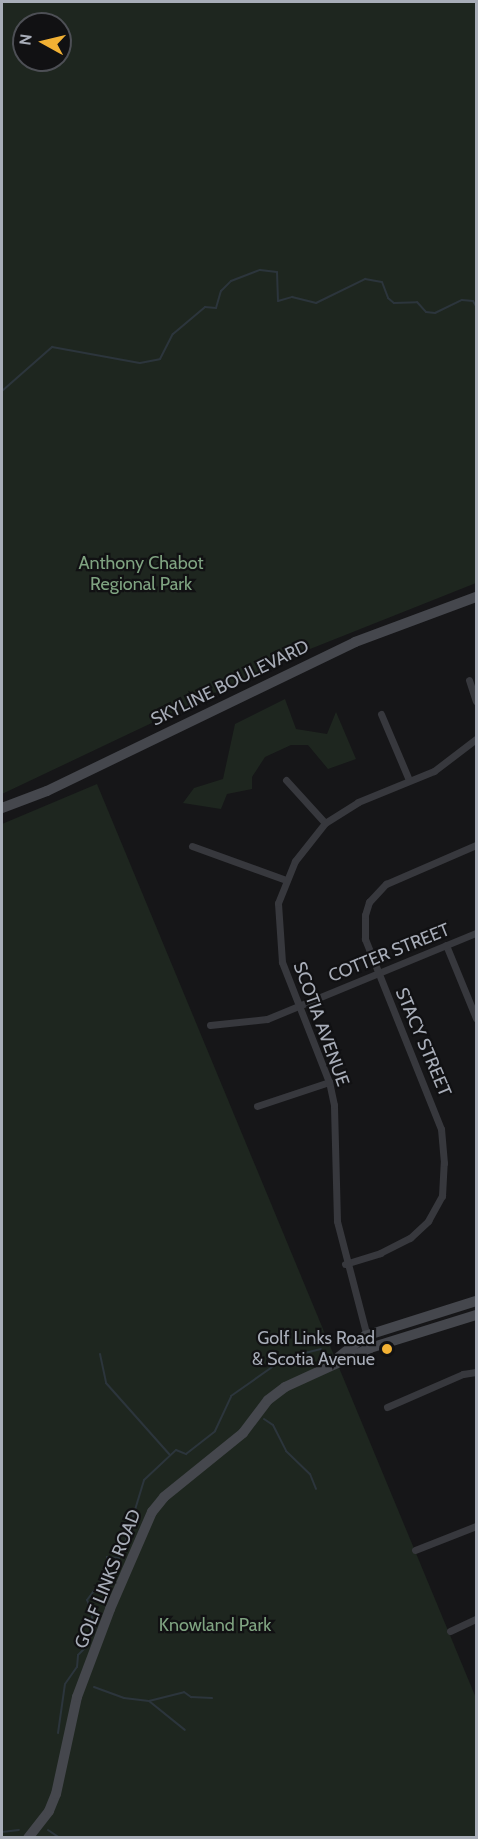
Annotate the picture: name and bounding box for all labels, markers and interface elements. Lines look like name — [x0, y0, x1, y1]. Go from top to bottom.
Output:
north arrow — [12, 12, 72, 72]
text: N — [15, 33, 36, 47]
park label: Anthony Chabot Regional Park — [79, 553, 203, 596]
street label: SKYLINE BOULEVARD — [148, 635, 312, 731]
street label: COTTER STREET — [325, 919, 453, 987]
street label: SCOTIA AVENUE — [288, 959, 354, 1089]
street label: STACY STREET — [390, 984, 456, 1100]
place label: Golf Links Road & Scotia Avenue — [252, 1328, 375, 1370]
marker: Golf Links Road & Scotia Avenue — [380, 1342, 394, 1356]
street label: GOLF LINKS ROAD — [70, 1506, 146, 1652]
park label: Knowland Park — [159, 1614, 271, 1636]

